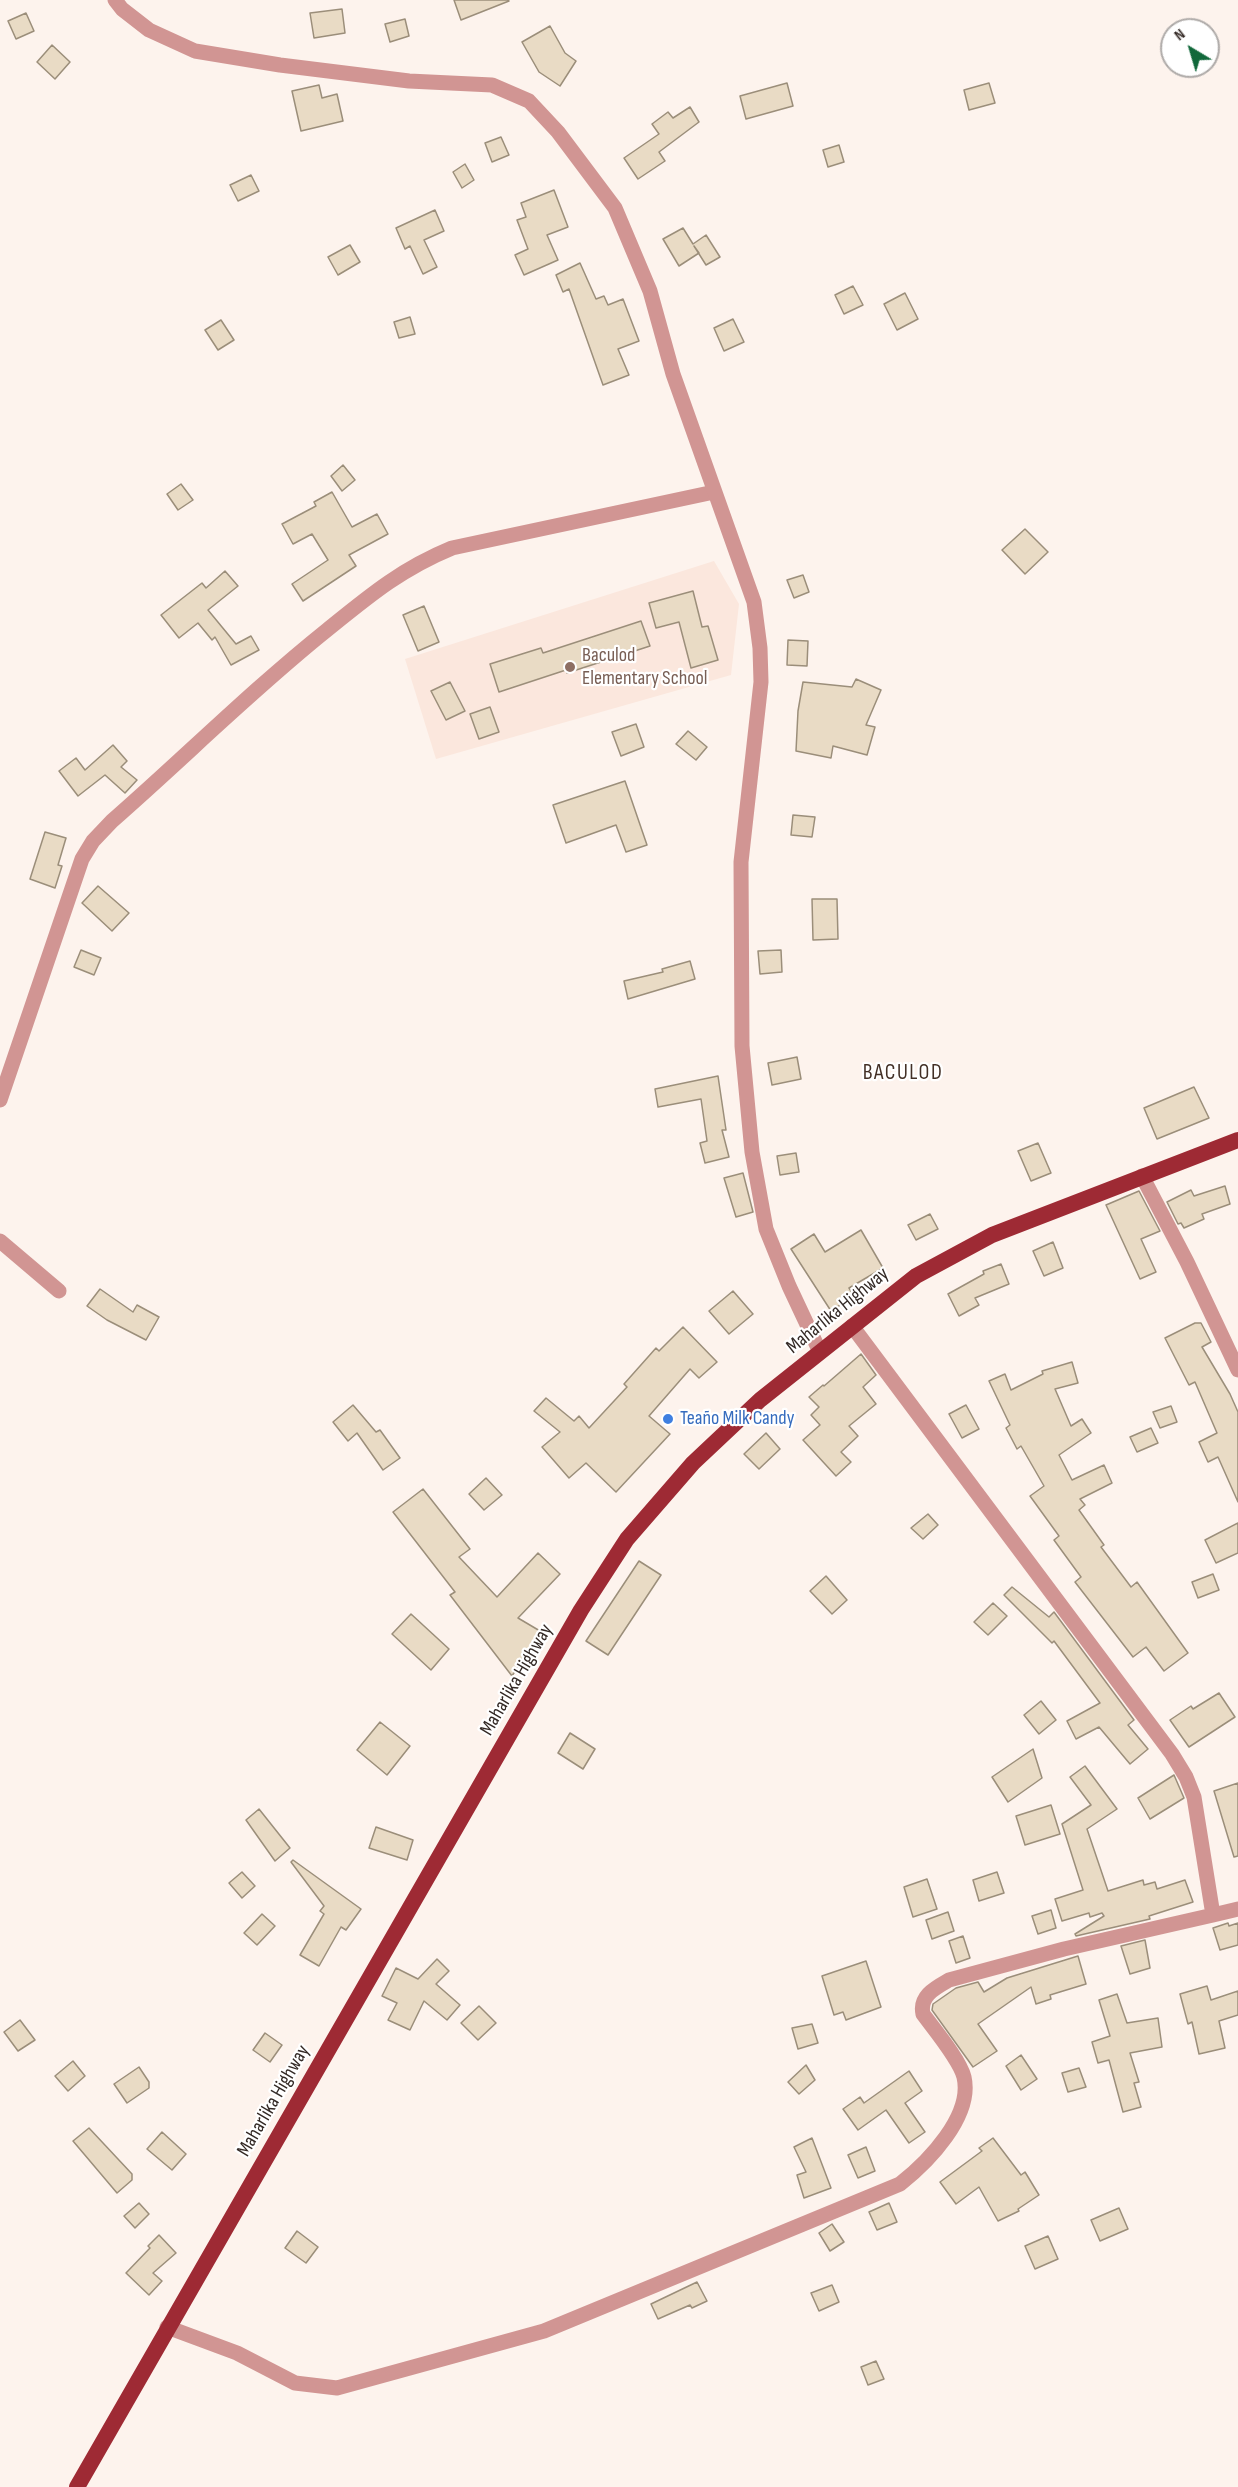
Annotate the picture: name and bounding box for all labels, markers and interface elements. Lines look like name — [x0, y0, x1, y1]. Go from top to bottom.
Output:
north arrow — [1160, 18, 1220, 78]
text: N — [1171, 25, 1189, 45]
place label: Baculod Elementary School — [582, 644, 708, 691]
marker: Baculod Elementary School — [563, 660, 577, 674]
district label: BACULOD — [863, 1060, 943, 1086]
street label: Maharlika Highway — [782, 1262, 894, 1360]
place label: Teaño Milk Candy — [680, 1407, 794, 1431]
marker: Teaño Milk Candy — [661, 1412, 675, 1426]
street label: Maharlika Highway — [475, 1620, 559, 1740]
street label: Maharlika Highway — [232, 2041, 316, 2161]

